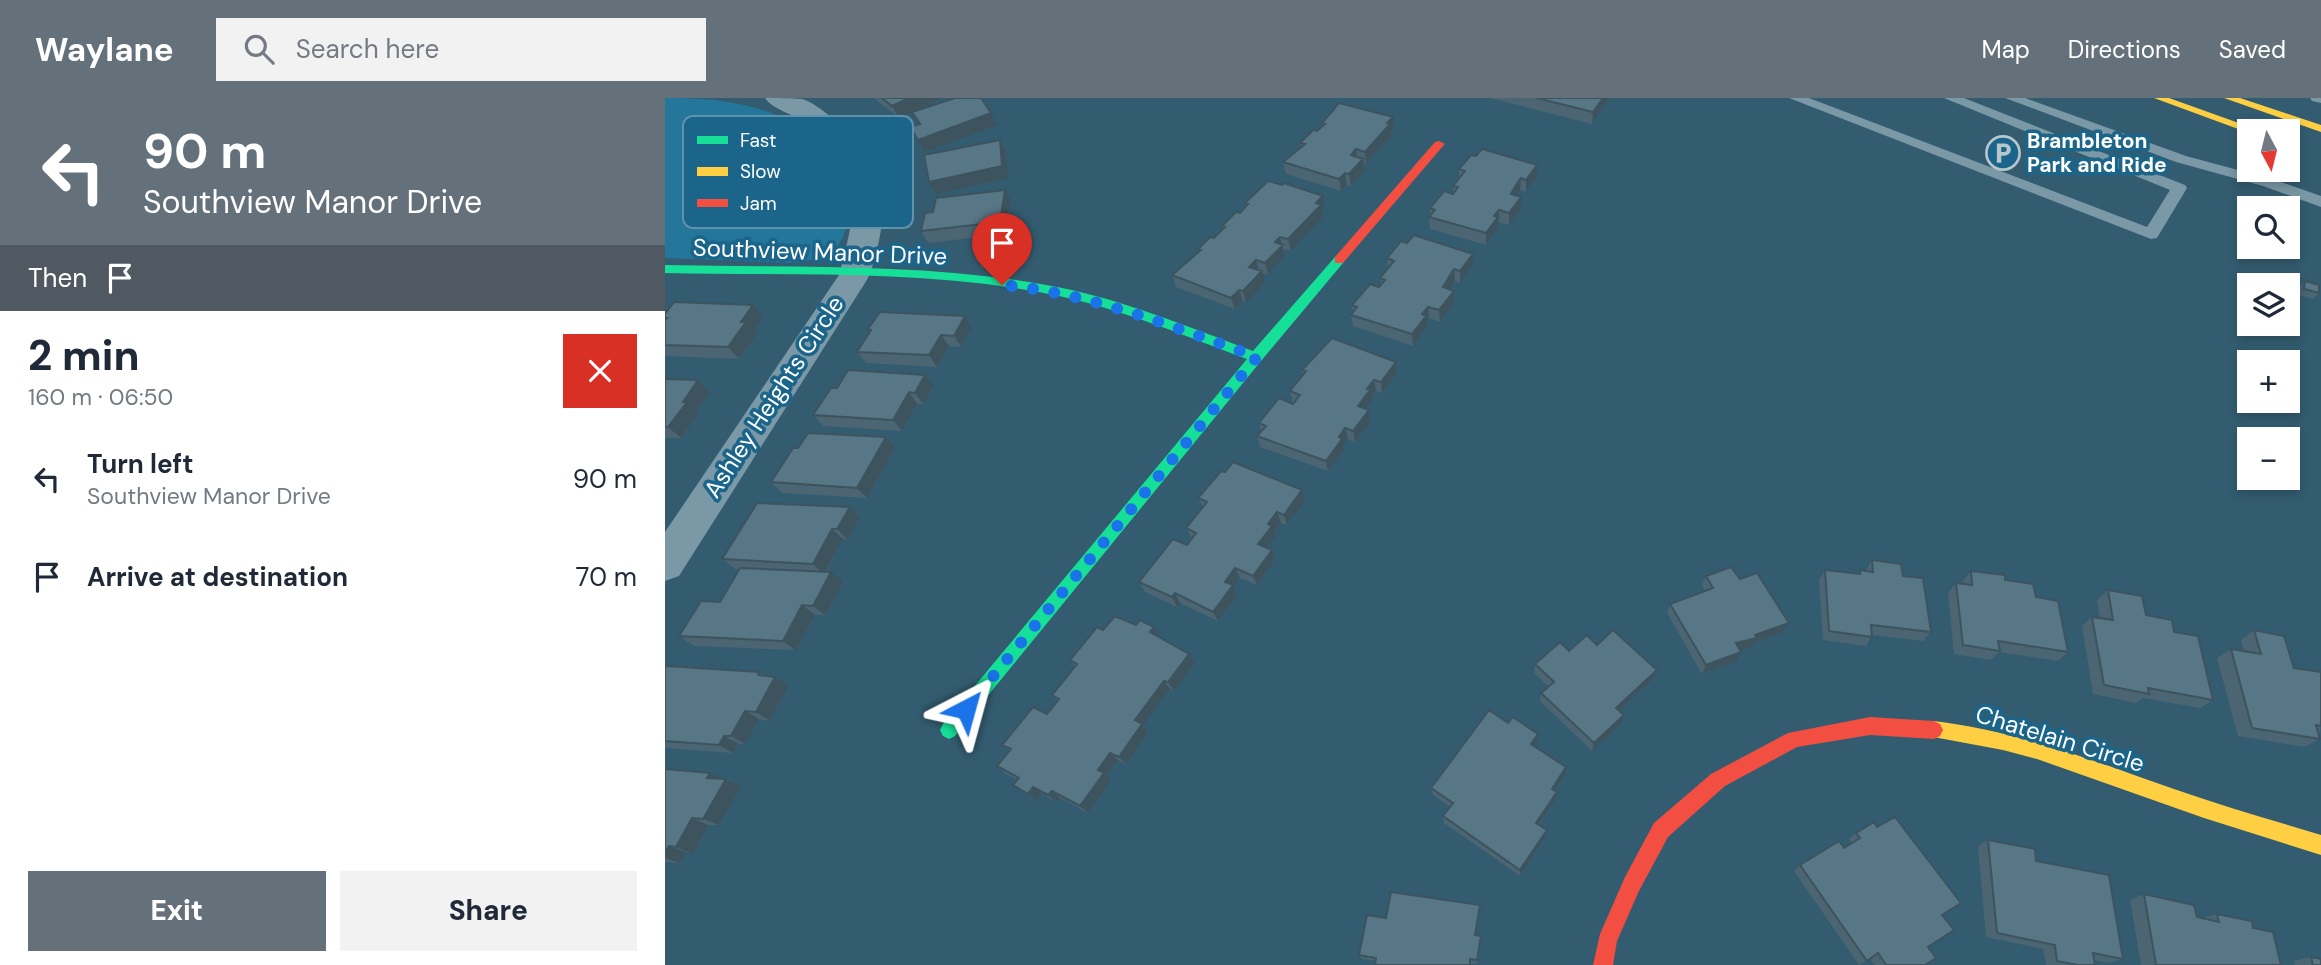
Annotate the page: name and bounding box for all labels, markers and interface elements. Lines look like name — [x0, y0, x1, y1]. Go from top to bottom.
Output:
search box — [216, 18, 706, 81]
text: Waylane — [35, 28, 174, 71]
icon: search — [240, 30, 278, 68]
text: Search here — [296, 32, 439, 66]
text: Map — [1982, 34, 2030, 65]
text: Directions — [2068, 34, 2181, 65]
text: Saved — [2219, 34, 2286, 65]
legend — [683, 116, 913, 228]
text: 90 m — [143, 119, 266, 183]
north arrow — [2237, 119, 2299, 182]
map controls — [2237, 119, 2300, 490]
icon: left — [28, 126, 119, 217]
place label: Brambleton Park and Ride — [2027, 127, 2167, 179]
text: Fast — [740, 128, 776, 153]
parking icon: Brambleton Park and Ride — [1984, 134, 2022, 172]
text: Slow — [740, 159, 781, 184]
text: Southview Manor Drive — [143, 181, 482, 223]
text: Jam — [740, 191, 777, 216]
button: search — [2237, 196, 2300, 259]
pin — [972, 213, 1032, 285]
icon: arrive — [983, 224, 1021, 262]
street label: Southview Manor Drive — [692, 232, 948, 271]
icon: arrive — [101, 259, 139, 297]
text: Then — [28, 261, 87, 295]
button: layers — [2237, 273, 2300, 336]
street label: Ashley Heights Circle — [697, 290, 851, 504]
text: 2 min — [28, 328, 139, 383]
button: close — [563, 334, 637, 408]
button: + — [2237, 350, 2300, 413]
text: 160 m · 06:50 — [28, 382, 173, 412]
button: − — [2237, 427, 2300, 490]
text: Turn left — [87, 447, 194, 481]
icon: left — [28, 460, 66, 498]
text: 90 m — [573, 462, 637, 496]
text: Southview Manor Drive — [87, 481, 331, 511]
icon: arrive — [28, 558, 66, 596]
text: Arrive at destination — [87, 560, 348, 594]
text: 70 m — [576, 560, 637, 594]
position arrow — [929, 672, 1003, 746]
street label: Chatelain Circle — [1972, 698, 2148, 779]
button: Exit — [28, 871, 326, 951]
button: Share — [340, 871, 637, 951]

